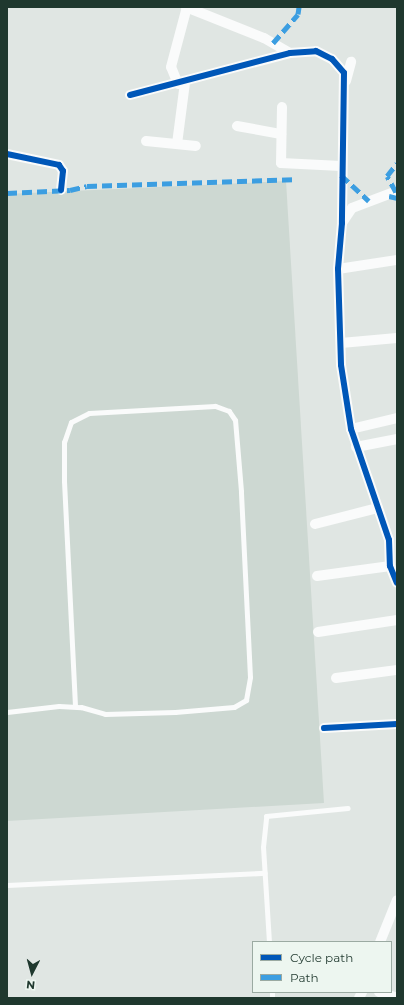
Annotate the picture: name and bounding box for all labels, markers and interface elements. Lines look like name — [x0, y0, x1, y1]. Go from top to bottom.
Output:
legend — [252, 941, 392, 993]
text: Cycle path — [290, 950, 353, 965]
north arrow — [12, 953, 52, 993]
text: Path — [290, 970, 319, 985]
text: N — [26, 978, 36, 992]

